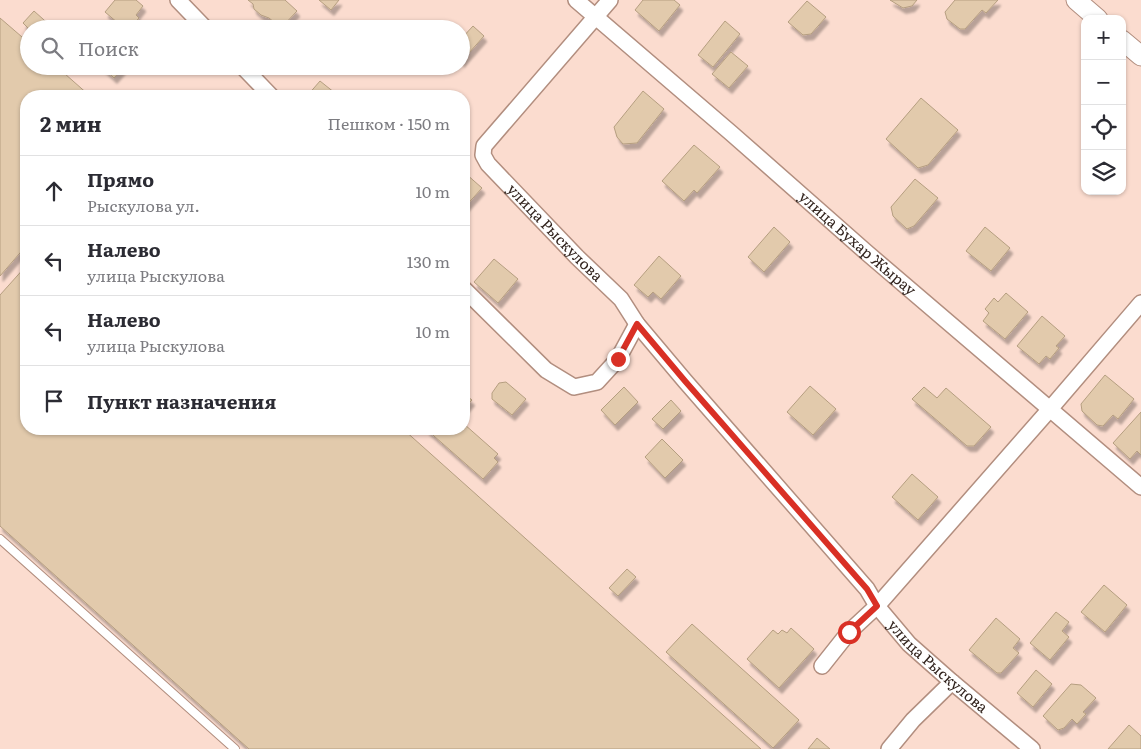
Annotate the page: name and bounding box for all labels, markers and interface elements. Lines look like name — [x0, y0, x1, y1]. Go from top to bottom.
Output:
map controls — [1081, 15, 1126, 195]
button: + — [1081, 15, 1126, 60]
search box — [20, 20, 470, 75]
icon: search — [38, 34, 66, 62]
text: Поиск — [78, 34, 139, 62]
button: − — [1081, 60, 1126, 105]
button: locate — [1081, 105, 1126, 150]
text: 2 мин — [40, 107, 102, 138]
text: Пешком · 150 m — [328, 111, 450, 135]
button: layers — [1081, 150, 1126, 195]
text: Прямо — [87, 165, 154, 193]
icon: ahead — [40, 177, 68, 205]
street label: улица Рыскулова — [502, 177, 610, 287]
text: 10 m — [416, 179, 450, 203]
street label: улица Бухар Жырау — [794, 185, 922, 300]
text: Рыскулова ул. — [87, 193, 200, 217]
text: Налево — [87, 235, 161, 263]
icon: left — [40, 247, 68, 275]
text: 130 m — [407, 249, 450, 273]
text: улица Рыскулова — [87, 263, 225, 287]
text: Налево — [87, 305, 161, 333]
icon: left — [40, 317, 68, 345]
text: 10 m — [416, 319, 450, 343]
text: улица Рыскулова — [87, 333, 225, 357]
route end — [607, 348, 630, 371]
icon: arrive — [40, 387, 68, 415]
text: Пункт назначения — [87, 387, 276, 415]
street label: улица Рыскулова — [883, 614, 994, 718]
route start — [838, 621, 861, 644]

